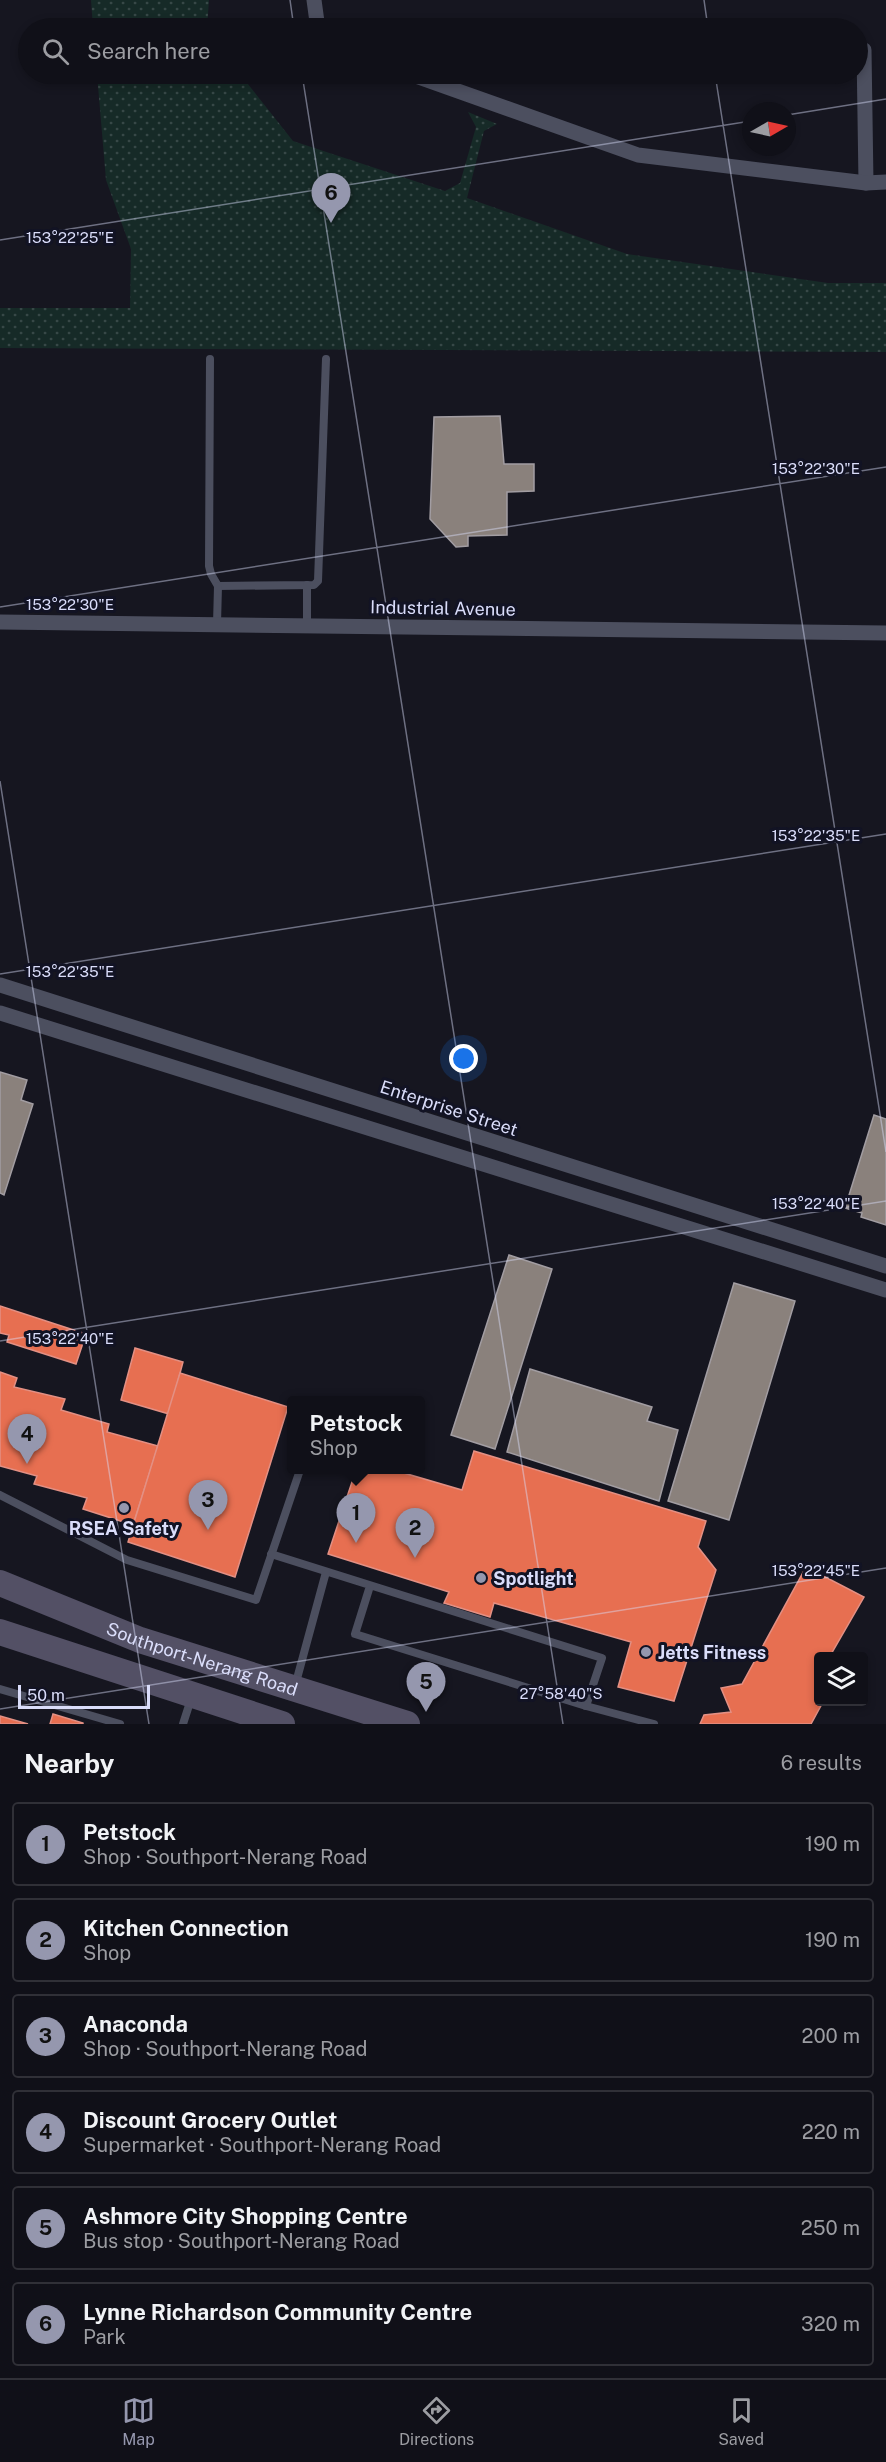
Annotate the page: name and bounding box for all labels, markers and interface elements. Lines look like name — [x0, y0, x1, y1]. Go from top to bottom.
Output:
search box — [18, 18, 868, 84]
icon: search — [39, 35, 72, 68]
text: Search here — [87, 38, 211, 64]
north arrow — [742, 102, 796, 156]
pin: 6 — [312, 174, 350, 223]
text: 153°22'25"E — [26, 229, 114, 246]
text: 153°22'30"E — [772, 460, 860, 477]
text: 153°22'30"E — [26, 596, 114, 613]
street label: Industrial Avenue — [370, 596, 516, 620]
text: 153°22'35"E — [772, 827, 860, 844]
text: 153°22'35"E — [26, 963, 114, 980]
your location — [449, 1044, 478, 1073]
street label: Enterprise Street — [378, 1076, 520, 1140]
text: 153°22'40"E — [772, 1195, 860, 1212]
text: 153°22'40"E — [26, 1330, 114, 1347]
popup — [287, 1396, 425, 1474]
text: Petstock — [309, 1410, 403, 1436]
pin: 4 — [8, 1414, 46, 1464]
text: Shop — [309, 1436, 358, 1460]
pin: 3 — [188, 1480, 228, 1530]
pin: 1 — [336, 1494, 376, 1543]
marker: RSEA Safety — [117, 1501, 131, 1515]
pin: 2 — [396, 1508, 434, 1558]
place label: RSEA Safety — [69, 1518, 179, 1539]
text: 153°22'45"E — [772, 1562, 860, 1579]
place label: Spotlight — [493, 1568, 574, 1589]
marker: Spotlight — [474, 1571, 488, 1585]
street label: Southport-Nerang Road — [103, 1617, 300, 1700]
place label: Jetts Fitness — [658, 1642, 766, 1663]
marker: Jetts Fitness — [639, 1645, 653, 1659]
map controls — [814, 1652, 868, 1706]
button: layers — [814, 1652, 868, 1706]
pin: 5 — [406, 1662, 446, 1712]
scale bar — [18, 1682, 150, 1710]
text: 27°58'40"S — [520, 1685, 602, 1702]
text: 50 m — [27, 1686, 65, 1705]
text: Nearby — [24, 1748, 114, 1779]
text: 6 results — [781, 1751, 862, 1775]
text: Petstock — [83, 1819, 176, 1845]
text: 1 — [41, 1832, 50, 1856]
text: 190 m — [805, 1832, 860, 1856]
text: Shop · Southport-Nerang Road — [83, 1845, 367, 1869]
text: Kitchen Connection — [83, 1915, 289, 1941]
text: 2 — [39, 1928, 52, 1952]
text: 190 m — [805, 1928, 860, 1952]
text: Shop — [83, 1941, 131, 1965]
text: Anaconda — [83, 2011, 188, 2037]
text: 3 — [39, 2024, 52, 2048]
text: 200 m — [802, 2024, 860, 2048]
text: Shop · Southport-Nerang Road — [83, 2037, 367, 2061]
text: Discount Grocery Outlet — [83, 2107, 337, 2133]
text: 4 — [39, 2120, 52, 2144]
text: 220 m — [802, 2120, 860, 2144]
text: Supermarket · Southport-Nerang Road — [83, 2133, 441, 2157]
text: Ashmore City Shopping Centre — [83, 2203, 408, 2229]
text: 5 — [39, 2216, 52, 2240]
text: 250 m — [801, 2216, 860, 2240]
text: Bus stop · Southport-Nerang Road — [83, 2229, 400, 2253]
text: Lynne Richardson Community Centre — [83, 2299, 472, 2325]
text: 6 — [39, 2312, 52, 2336]
text: 320 m — [801, 2312, 860, 2336]
text: Park — [83, 2325, 126, 2349]
tab: Map — [122, 2394, 155, 2449]
tab: Directions — [399, 2394, 474, 2449]
tab: Saved — [718, 2394, 764, 2449]

